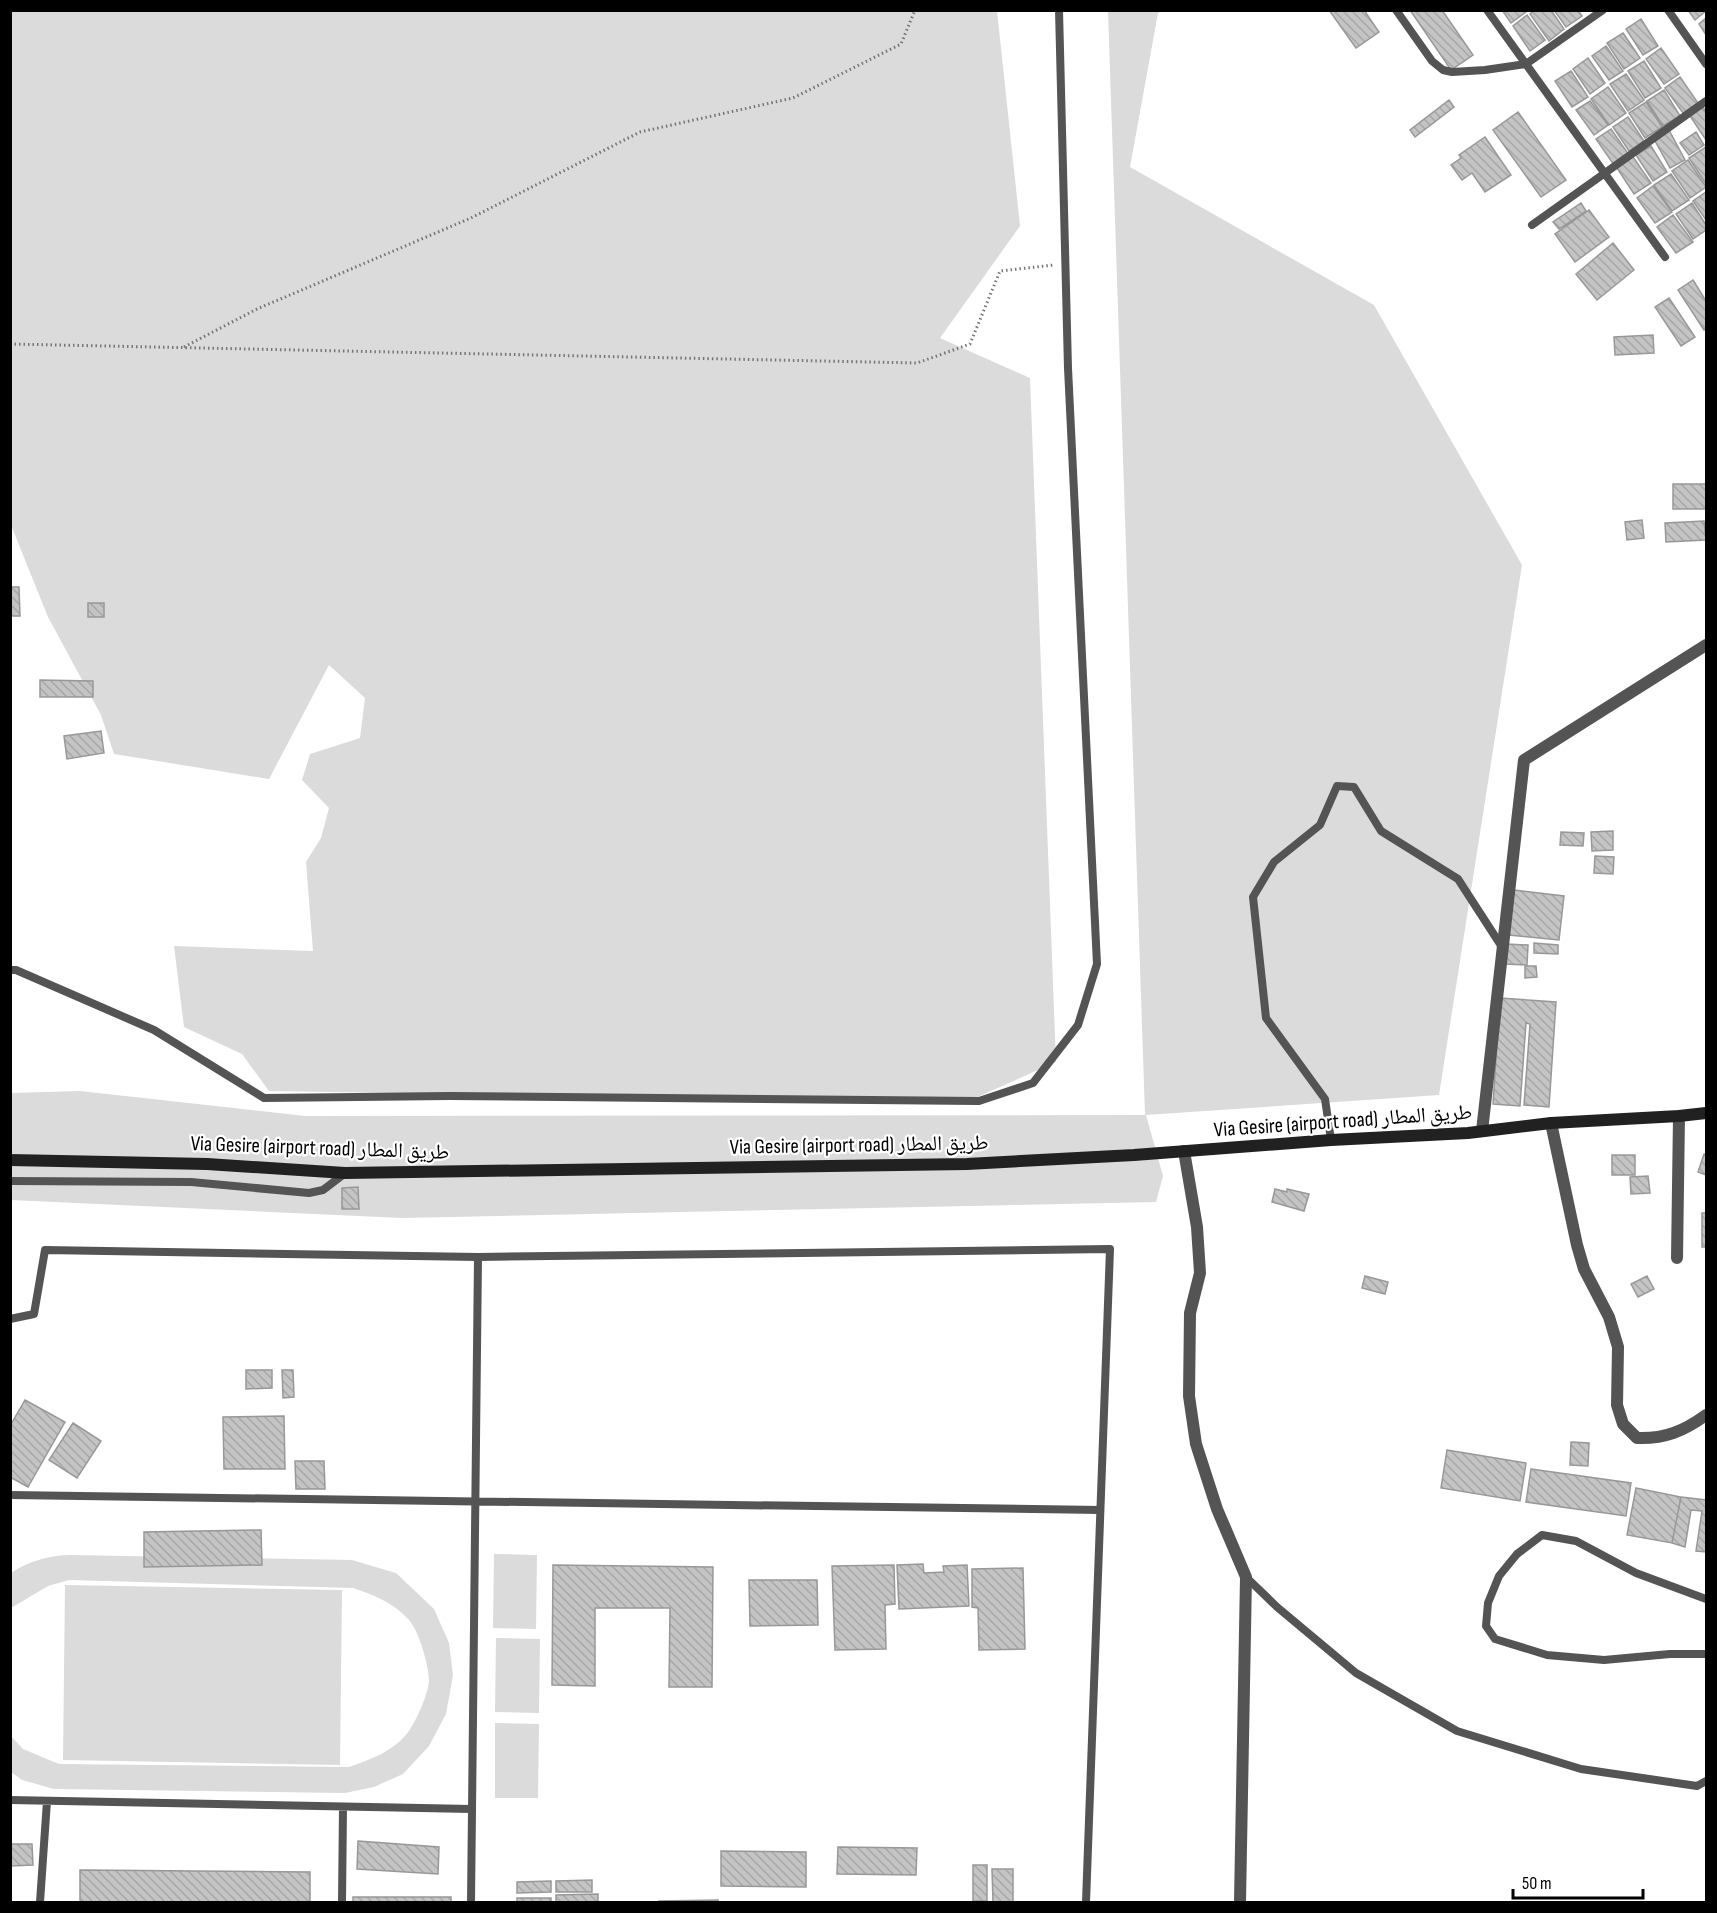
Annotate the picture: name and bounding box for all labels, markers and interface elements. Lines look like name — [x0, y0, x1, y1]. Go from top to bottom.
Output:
street label: Via Gesire (airport road) طريق المطار — [1213, 1100, 1473, 1142]
street label: Via Gesire (airport road) طريق المطار — [729, 1130, 989, 1160]
street label: Via Gesire (airport road) طريق المطار — [190, 1131, 450, 1165]
scale bar — [1513, 1862, 1644, 1900]
text: 50 m — [1522, 1873, 1552, 1894]

